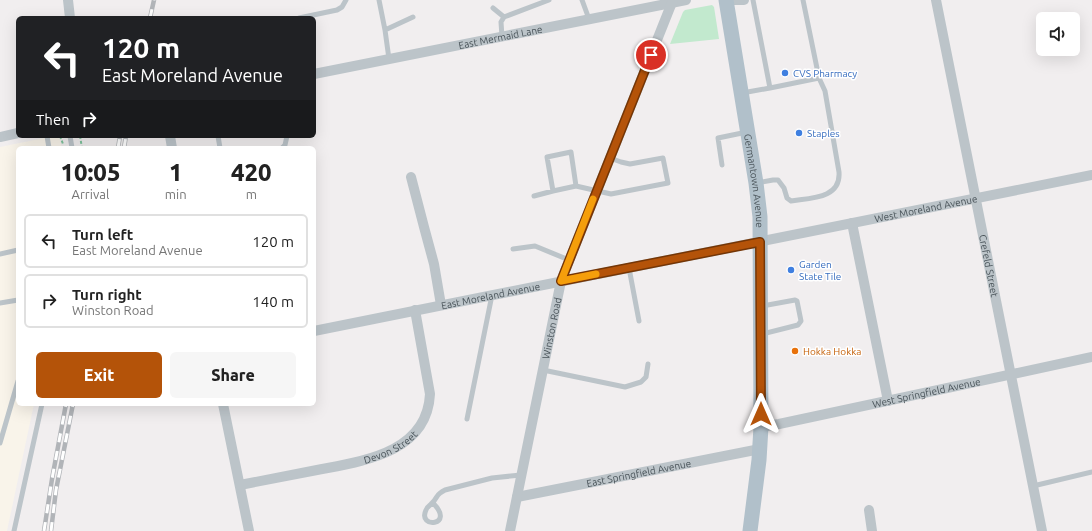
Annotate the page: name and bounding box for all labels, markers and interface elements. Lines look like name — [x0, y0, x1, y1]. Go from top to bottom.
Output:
map controls — [1036, 12, 1080, 56]
button: sound — [1036, 12, 1080, 56]
street label: East Mermaid Lane — [458, 24, 543, 51]
icon: left — [36, 32, 88, 84]
text: 120 m — [102, 32, 180, 63]
pin — [634, 38, 668, 72]
icon: arrive — [640, 44, 662, 66]
text: East Moreland Avenue — [102, 65, 283, 85]
marker: CVS Pharmacy — [780, 68, 790, 78]
place label: CVS Pharmacy — [793, 68, 857, 79]
icon: right — [78, 108, 100, 130]
text: Then — [36, 111, 70, 128]
marker: Staples — [794, 128, 804, 138]
place label: Staples — [807, 128, 840, 139]
street label: Germantown Avenue — [742, 133, 765, 228]
text: 10:05 — [60, 159, 120, 186]
text: 1 — [169, 159, 182, 186]
text: 420 — [231, 159, 272, 186]
text: Arrival — [71, 187, 109, 201]
text: min — [165, 187, 187, 201]
text: m — [246, 187, 257, 201]
street label: West Moreland Avenue — [874, 193, 978, 224]
text: Turn left — [72, 226, 133, 243]
icon: left — [38, 230, 60, 252]
text: 120 m — [252, 233, 294, 250]
street label: Crefeld Street — [977, 234, 1000, 298]
text: East Moreland Avenue — [72, 243, 203, 257]
place label: Garden State Tile — [799, 259, 841, 282]
marker: Garden State Tile — [786, 265, 796, 275]
street label: East Moreland Avenue — [440, 281, 541, 311]
text: Turn right — [72, 286, 142, 303]
icon: right — [38, 290, 60, 312]
text: 140 m — [252, 293, 294, 310]
street label: Winston Road — [540, 296, 564, 360]
text: Winston Road — [72, 303, 154, 317]
marker: Hokka Hokka — [790, 346, 800, 356]
place label: Hokka Hokka — [803, 346, 861, 357]
button: Exit — [36, 352, 162, 398]
button: Share — [170, 352, 296, 398]
street label: West Springfield Avenue — [871, 376, 982, 410]
position arrow — [740, 393, 782, 435]
street label: Devon Street — [362, 429, 420, 466]
street label: East Springfield Avenue — [585, 458, 692, 489]

